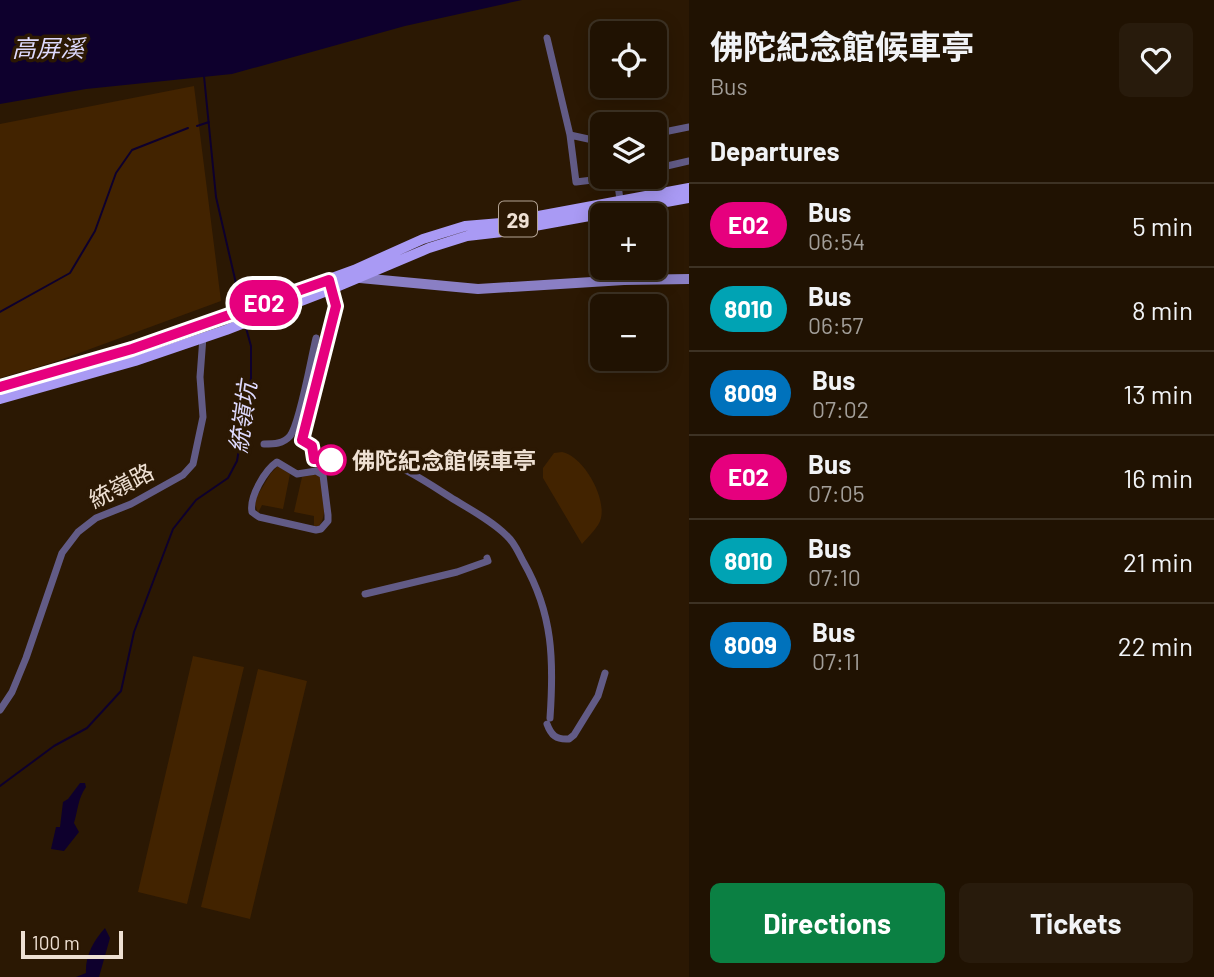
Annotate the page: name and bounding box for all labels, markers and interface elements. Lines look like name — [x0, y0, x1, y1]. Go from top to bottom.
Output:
map controls — [590, 21, 667, 371]
button: locate — [590, 21, 667, 98]
button: heart — [1119, 23, 1193, 97]
text: 佛陀紀念館候車亭 — [710, 26, 974, 66]
water label: 高屏溪 — [12, 33, 87, 62]
text: Bus — [710, 72, 748, 100]
button: layers — [590, 112, 667, 189]
text: Departures — [710, 135, 840, 166]
text: Bus — [808, 196, 851, 227]
road number: 29 — [499, 202, 537, 236]
button: + — [590, 203, 667, 280]
text: E02 — [728, 210, 769, 239]
text: 5 min — [1132, 210, 1193, 241]
text: 06:54 — [808, 227, 865, 255]
line badge: E02 — [224, 280, 304, 326]
text: Bus — [808, 280, 851, 311]
text: E02 — [243, 288, 285, 317]
button: − — [590, 294, 667, 371]
text: 8010 — [724, 294, 773, 323]
text: 8 min — [1132, 294, 1193, 325]
text: 06:57 — [808, 311, 863, 339]
text: Bus — [812, 364, 855, 395]
water label: 統嶺坑 — [223, 376, 262, 455]
text: 8009 — [724, 378, 777, 407]
text: 13 min — [1123, 378, 1193, 409]
text: 07:02 — [812, 395, 869, 423]
marker: 佛陀紀念館候車亭 — [316, 445, 346, 475]
place label: 佛陀紀念館候車亭 — [352, 446, 536, 474]
text: Bus — [808, 448, 851, 479]
street label: 統嶺路 — [84, 457, 158, 513]
text: E02 — [728, 462, 769, 491]
text: 16 min — [1123, 462, 1193, 493]
text: 07:05 — [808, 479, 865, 507]
text: Bus — [808, 532, 851, 563]
text: 8010 — [724, 546, 773, 575]
text: 21 min — [1123, 546, 1193, 577]
text: 07:10 — [808, 563, 861, 591]
text: Bus — [812, 616, 855, 647]
text: 8009 — [724, 630, 777, 659]
text: 22 min — [1118, 630, 1193, 661]
text: 07:11 — [812, 647, 860, 675]
button: Directions — [710, 883, 945, 963]
button: Tickets — [959, 883, 1193, 963]
scale bar — [21, 928, 122, 960]
text: 100 m — [32, 931, 80, 954]

